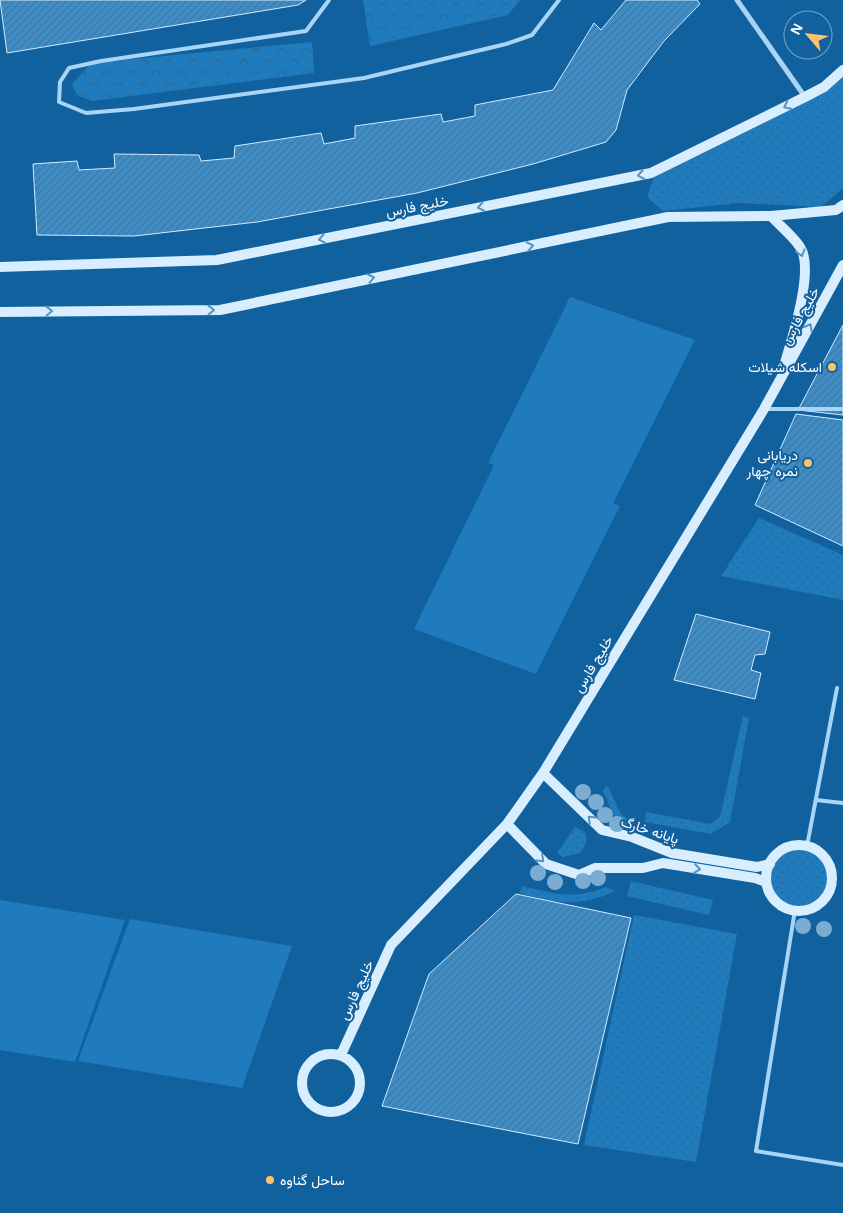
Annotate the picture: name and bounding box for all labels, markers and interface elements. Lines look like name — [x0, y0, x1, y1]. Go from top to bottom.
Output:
north arrow — [783, 10, 833, 60]
text: N — [787, 21, 806, 37]
one-way arrow — [783, 100, 792, 110]
one-way arrow — [636, 169, 645, 179]
street label: خلیج فارس — [384, 192, 450, 223]
one-way arrow — [477, 201, 486, 212]
one-way arrow — [318, 233, 326, 244]
one-way arrow — [525, 241, 534, 251]
one-way arrow — [795, 249, 806, 257]
one-way arrow — [366, 274, 375, 284]
street label: خلیج فارس — [778, 284, 825, 349]
one-way arrow — [208, 305, 215, 315]
one-way arrow — [45, 306, 53, 316]
one-way arrow — [803, 323, 813, 332]
place label: اسکله شیلات — [748, 359, 822, 375]
marker: اسکله شیلات — [826, 361, 838, 373]
place label: دریابانی نمره چهار — [745, 447, 798, 481]
marker: دریابانی نمره چهار — [802, 457, 814, 469]
street label: خلیج فارس — [570, 633, 619, 697]
street label: پایانه خارگ — [618, 813, 681, 849]
one-way arrow — [588, 816, 597, 825]
one-way arrow — [535, 853, 544, 862]
one-way arrow — [693, 863, 702, 873]
street label: خلیج فارس — [335, 958, 379, 1023]
place label: ساحل گناوه — [280, 1172, 345, 1189]
marker: ساحل گناوه — [264, 1174, 276, 1186]

